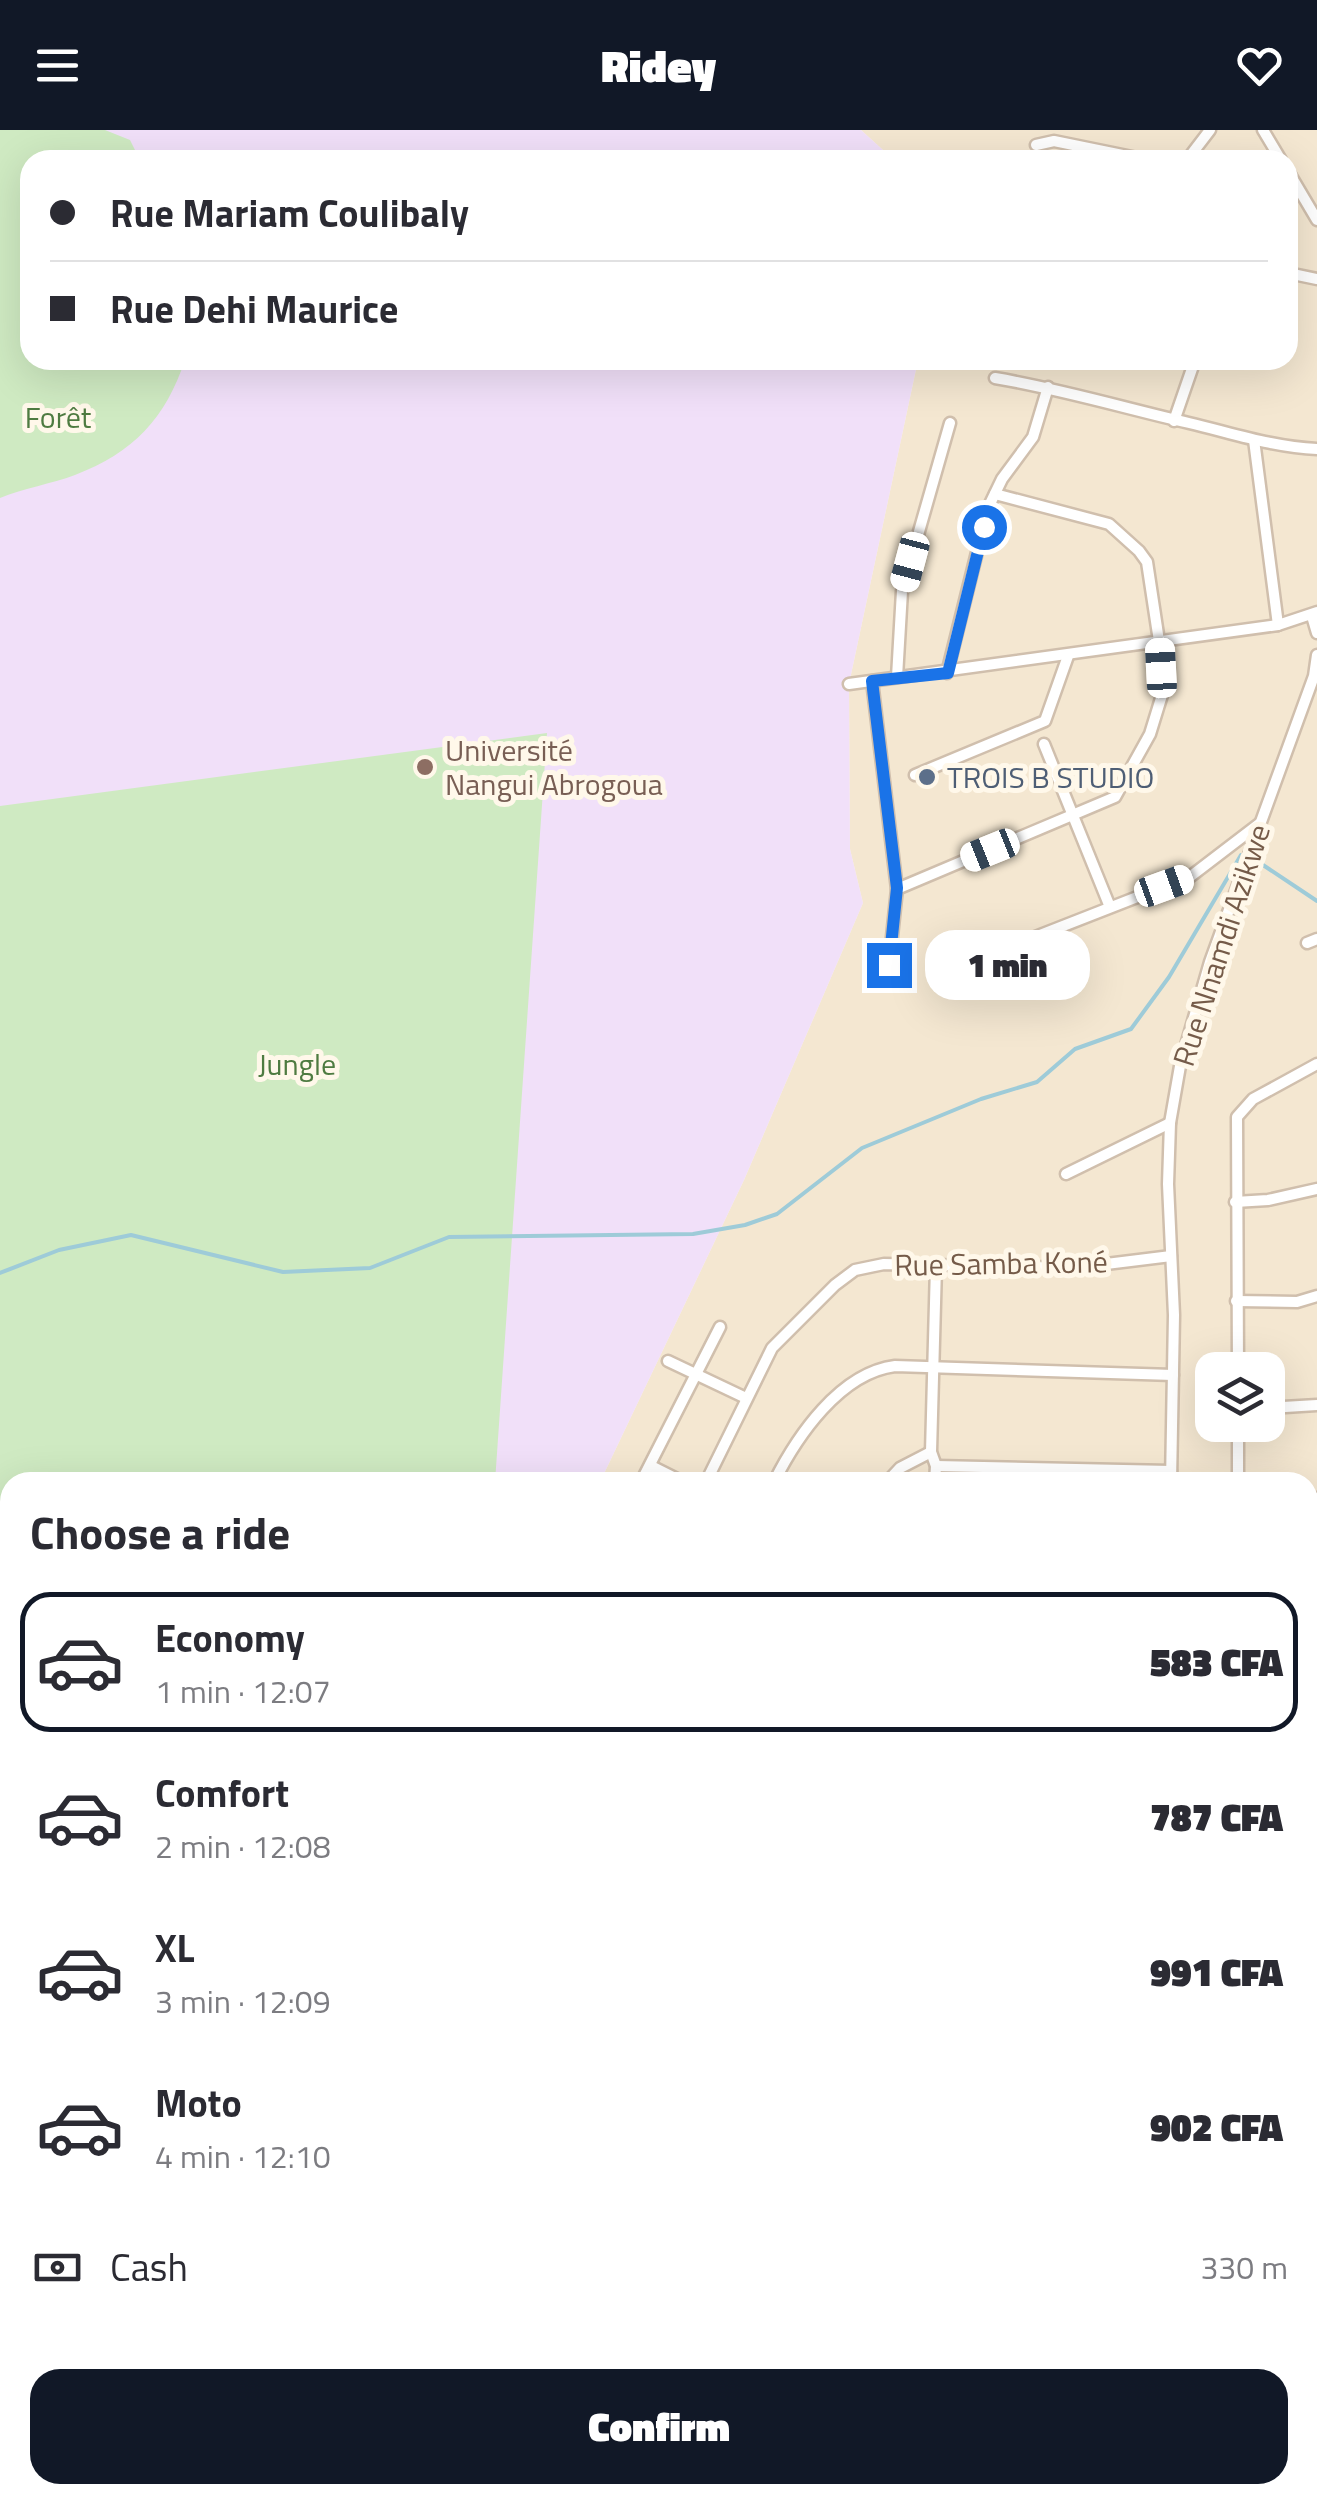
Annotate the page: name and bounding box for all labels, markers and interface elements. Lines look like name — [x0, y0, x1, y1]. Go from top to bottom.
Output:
text: Ridey — [601, 31, 716, 99]
icon: menu — [30, 38, 85, 93]
icon: heart — [1232, 38, 1287, 93]
text: Rue Mariam Coulibaly — [110, 184, 469, 242]
text: Rue Dehi Maurice — [110, 280, 398, 338]
park label: Forêt — [25, 394, 92, 440]
route start — [962, 505, 1007, 550]
car — [888, 529, 932, 595]
car — [1144, 637, 1178, 699]
place label: Université Nangui Abrogoua — [445, 727, 663, 807]
place label: TROIS B STUDIO — [947, 754, 1154, 800]
marker: Université Nangui Abrogoua — [414, 756, 436, 778]
marker: TROIS B STUDIO — [916, 766, 938, 788]
street label: Rue Nnamdi Azikwe — [1160, 818, 1282, 1072]
car — [957, 825, 1023, 875]
car — [1131, 862, 1197, 910]
callout: 1 min — [924, 930, 1089, 1000]
text: 1 min — [968, 941, 1047, 989]
route end — [867, 943, 912, 988]
park label: Jungle — [258, 1041, 336, 1087]
street label: Rue Samba Koné — [894, 1238, 1108, 1288]
map controls — [1195, 1352, 1285, 1442]
button: layers — [1195, 1352, 1285, 1442]
text: Choose a ride — [30, 1498, 290, 1566]
text: Economy — [155, 1609, 305, 1667]
icon: car — [35, 1617, 125, 1707]
text: 583 CFA — [1150, 1633, 1283, 1691]
text: 1 min · 12:07 — [155, 1667, 331, 1715]
text: Comfort — [155, 1764, 289, 1822]
icon: car — [35, 1772, 125, 1862]
text: 787 CFA — [1150, 1788, 1283, 1846]
text: 2 min · 12:08 — [155, 1822, 331, 1870]
text: XL — [155, 1919, 195, 1977]
icon: car — [35, 1927, 125, 2017]
text: 991 CFA — [1150, 1943, 1283, 2001]
text: 3 min · 12:09 — [155, 1977, 331, 2025]
text: Moto — [155, 2074, 242, 2132]
icon: car — [35, 2082, 125, 2172]
text: 902 CFA — [1150, 2098, 1283, 2156]
text: 4 min · 12:10 — [155, 2132, 331, 2180]
text: Cash — [110, 2238, 188, 2296]
icon: cash — [30, 2240, 85, 2295]
text: 330 m — [1200, 2243, 1288, 2291]
button: Confirm — [30, 2369, 1288, 2484]

